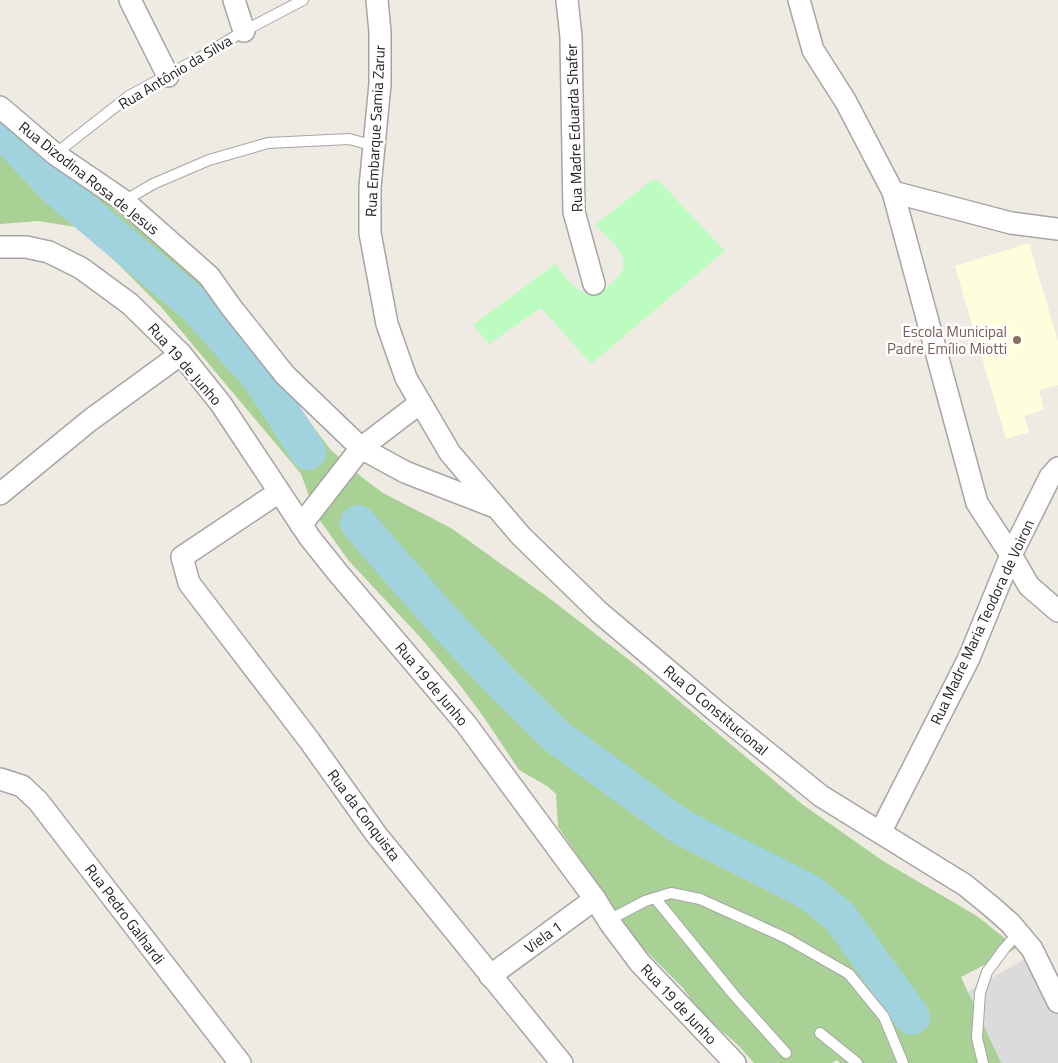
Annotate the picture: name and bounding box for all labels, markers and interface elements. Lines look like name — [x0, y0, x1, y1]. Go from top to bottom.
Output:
street label: Rua Antônio da Silva — [114, 29, 237, 115]
street label: Rua Madre Eduarda Shafer — [560, 43, 588, 213]
street label: Rua Embarque Samia Zarur — [359, 44, 391, 218]
street label: Rua Dizodina Rosa de Jesus — [14, 116, 164, 240]
street label: Rua 19 de Junho — [142, 318, 228, 411]
place label: Escola Municipal Padre Emílio Miotti — [887, 320, 1007, 360]
marker: Escola Municipal Padre Emílio Miotti — [1011, 334, 1023, 346]
street label: Rua Madre Maria Teodora de Voiron — [924, 515, 1040, 729]
street label: Rua 19 de Junho — [390, 637, 474, 731]
street label: Rua O Constitucional — [659, 659, 773, 761]
street label: Rua da Conquista — [322, 764, 406, 866]
street label: Rua Pedro Galhardi — [80, 859, 170, 969]
street label: Viela 1 — [519, 915, 567, 959]
street label: Rua 19 de Junho — [635, 958, 723, 1050]

